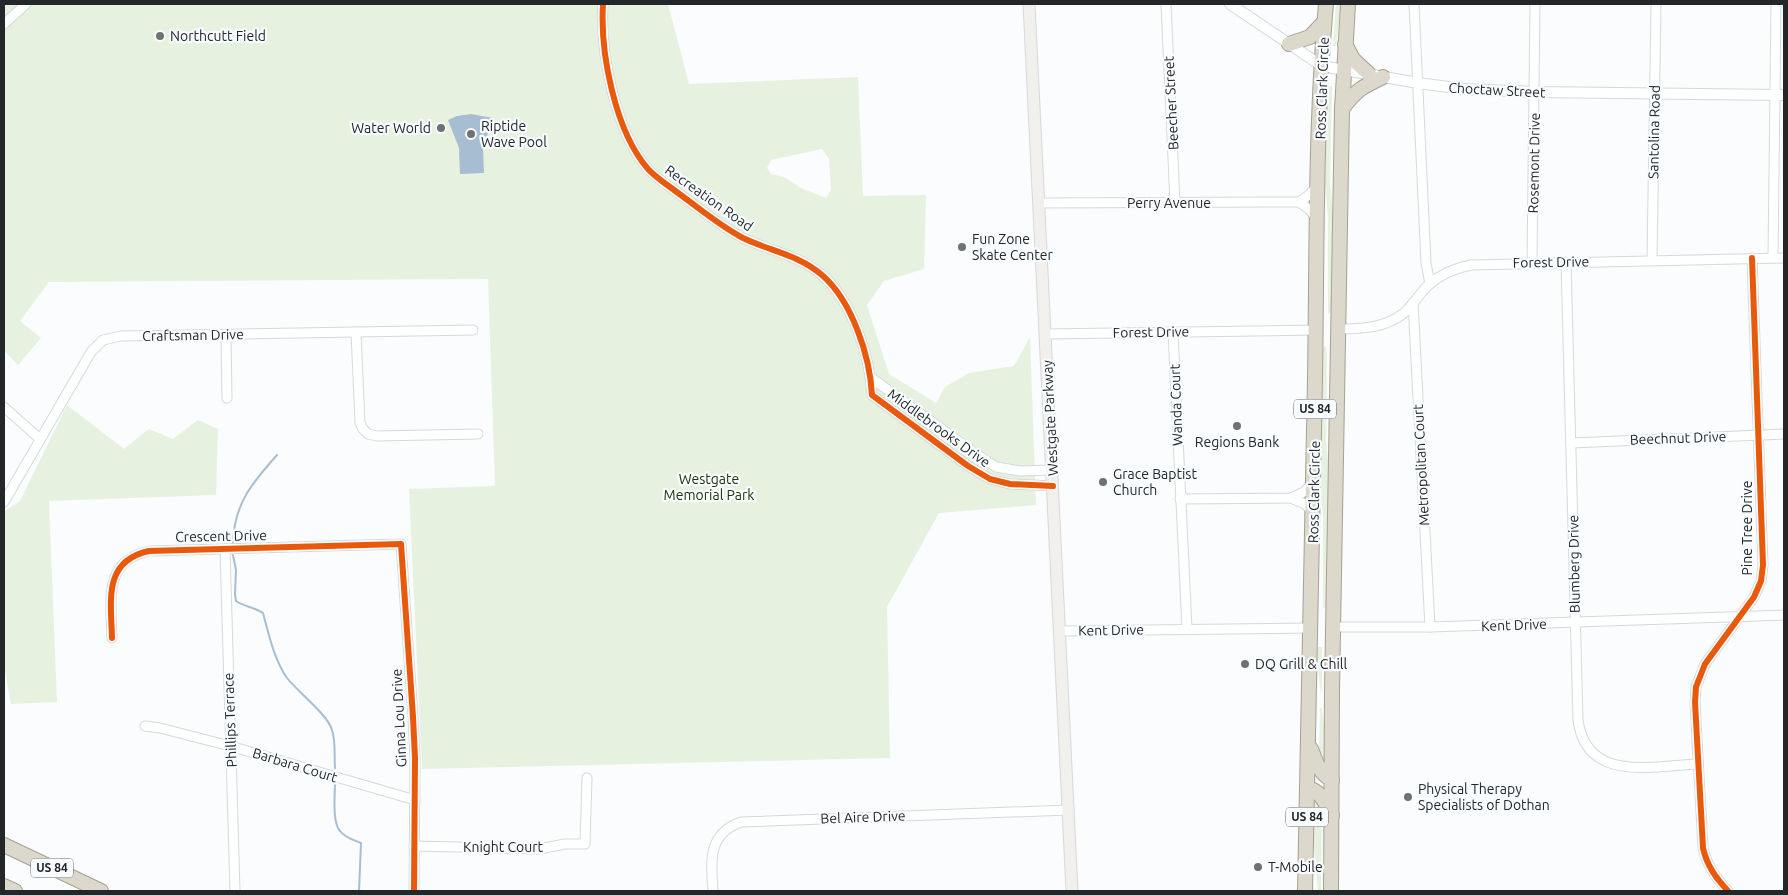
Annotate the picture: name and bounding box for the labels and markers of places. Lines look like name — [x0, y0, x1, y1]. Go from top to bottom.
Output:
place label: Northcutt Field — [170, 28, 266, 44]
marker: Northcutt Field — [154, 30, 166, 42]
place label: Riptide Wave Pool — [481, 118, 547, 150]
place label: Water World — [351, 120, 431, 136]
marker: Water World — [435, 122, 447, 134]
marker: Riptide Wave Pool — [465, 128, 477, 140]
place label: Fun Zone Skate Center — [972, 231, 1053, 263]
marker: Fun Zone Skate Center — [956, 241, 968, 253]
marker: Regions Bank — [1231, 420, 1243, 432]
place label: Regions Bank — [1195, 434, 1279, 450]
place label: Grace Baptist Church — [1113, 466, 1197, 498]
marker: Grace Baptist Church — [1097, 476, 1109, 488]
place label: DQ Grill & Chill — [1255, 656, 1347, 672]
marker: DQ Grill & Chill — [1239, 658, 1251, 670]
place label: Physical Therapy Specialists of Dothan — [1418, 781, 1550, 813]
marker: Physical Therapy Specialists of Dothan — [1402, 791, 1414, 803]
place label: T-Mobile — [1268, 859, 1323, 875]
marker: T-Mobile — [1252, 861, 1264, 873]

